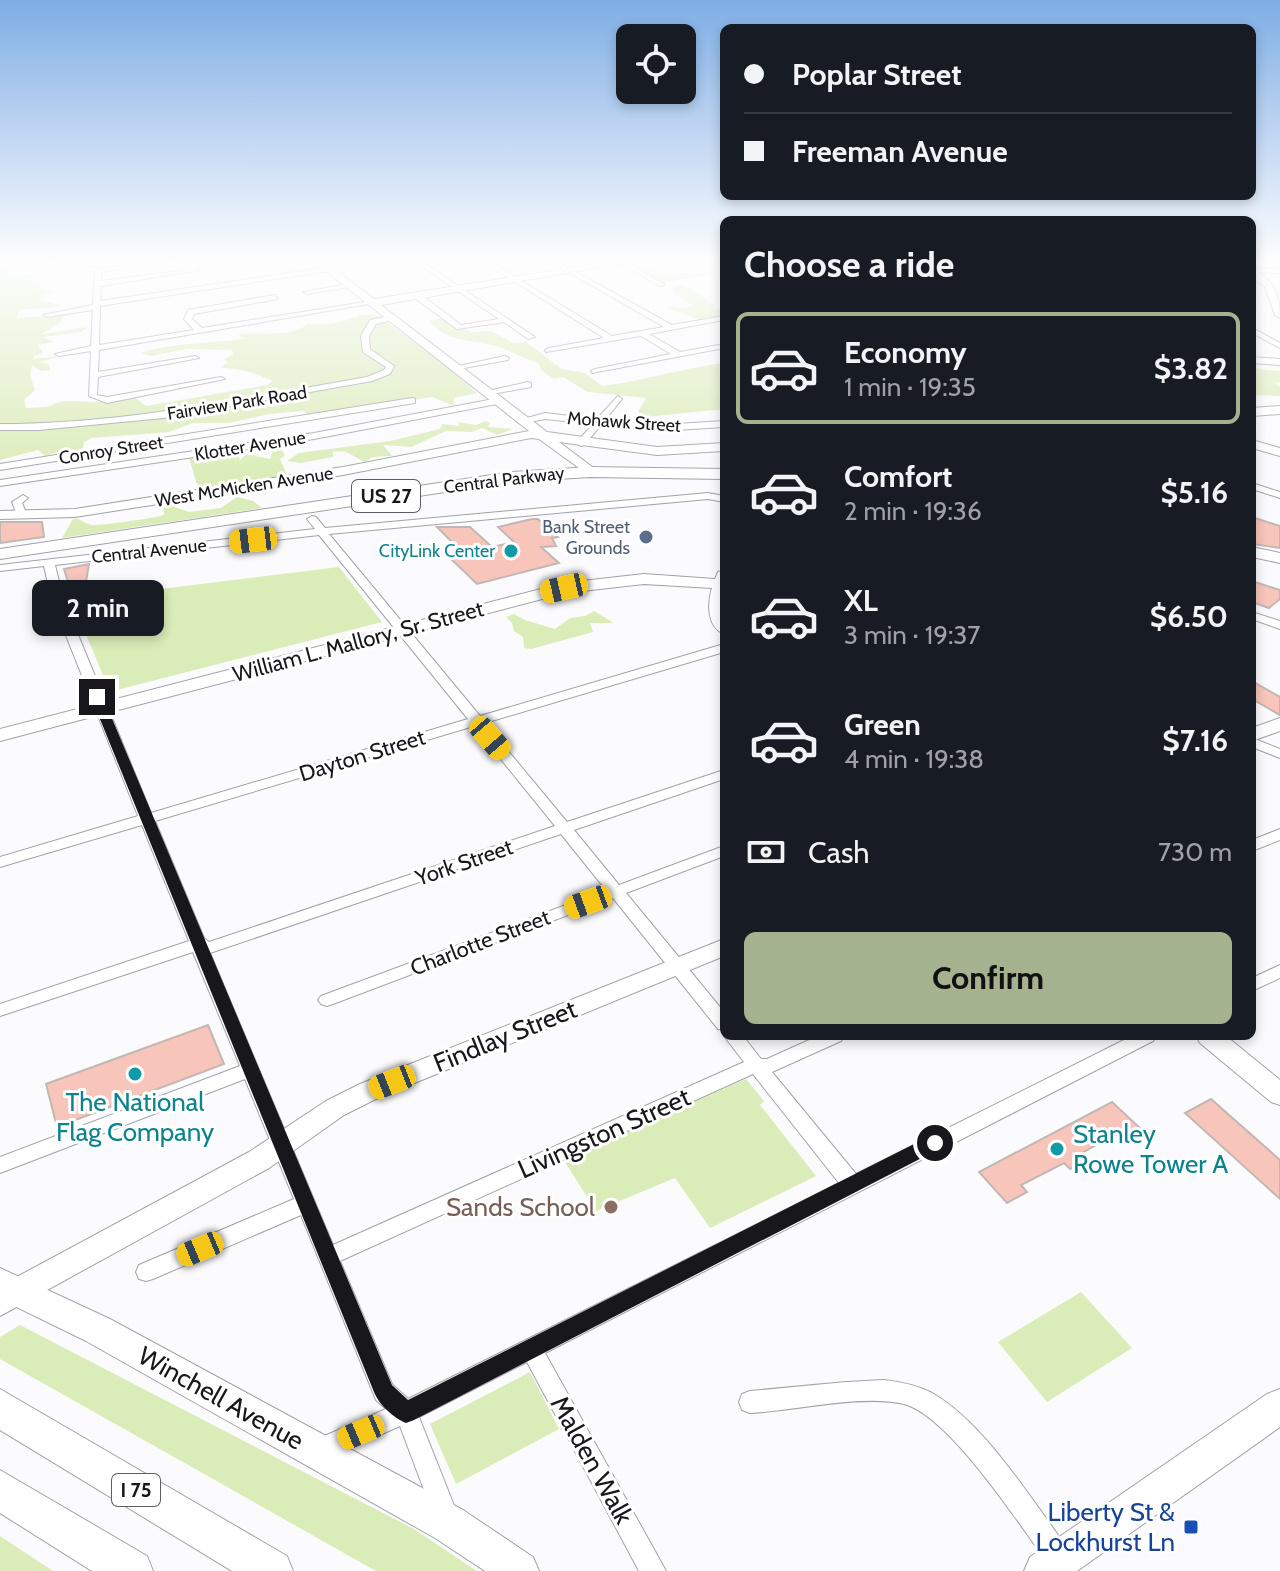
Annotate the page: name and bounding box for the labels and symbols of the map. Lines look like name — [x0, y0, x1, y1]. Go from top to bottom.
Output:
street label: Fairview Park Road — [166, 381, 308, 425]
street label: Mohawk Street — [566, 407, 682, 437]
street label: Klotter Avenue — [193, 426, 307, 466]
street label: Conroy Street — [57, 431, 165, 469]
street label: West McMicken Avenue — [153, 462, 335, 512]
street label: Central Parkway — [442, 462, 566, 498]
road number: US 27 — [352, 480, 420, 512]
place label: Bank Street Grounds — [542, 516, 630, 559]
car — [228, 525, 278, 555]
marker: Bank Street Grounds — [637, 528, 655, 546]
street label: Central Avenue — [90, 534, 208, 568]
place label: CityLink Center — [379, 540, 495, 562]
marker: CityLink Center — [502, 542, 520, 560]
car — [538, 571, 590, 605]
callout: 2 min — [31, 581, 163, 637]
street label: William L. Mallory, Sr. Street — [230, 595, 487, 688]
route end — [79, 679, 115, 715]
car — [465, 712, 515, 764]
street label: Dayton Street — [296, 723, 429, 787]
street label: York Street — [411, 833, 517, 892]
car — [561, 883, 615, 921]
street label: Charlotte Street — [406, 903, 554, 982]
street label: Findlay Street — [429, 993, 582, 1079]
car — [365, 1062, 419, 1102]
marker: The National Flag Company — [126, 1065, 144, 1083]
street label: Livingston Street — [513, 1081, 695, 1185]
place label: The National Flag Company — [56, 1086, 214, 1148]
place label: Stanley Rowe Tower A — [1073, 1118, 1228, 1180]
route start — [917, 1125, 953, 1161]
marker: Stanley Rowe Tower A — [1048, 1140, 1066, 1158]
place label: Sands School — [446, 1191, 595, 1223]
marker: Sands School — [602, 1198, 620, 1216]
car — [173, 1229, 227, 1269]
street label: Winchell Avenue — [133, 1339, 309, 1457]
street label: Malden Walk — [544, 1390, 640, 1530]
car — [334, 1412, 388, 1452]
road number: I 75 — [112, 1474, 160, 1506]
place label: Liberty St & Lockhurst Ln — [1036, 1496, 1175, 1558]
marker: Liberty St & Lockhurst Ln — [1182, 1518, 1200, 1536]

